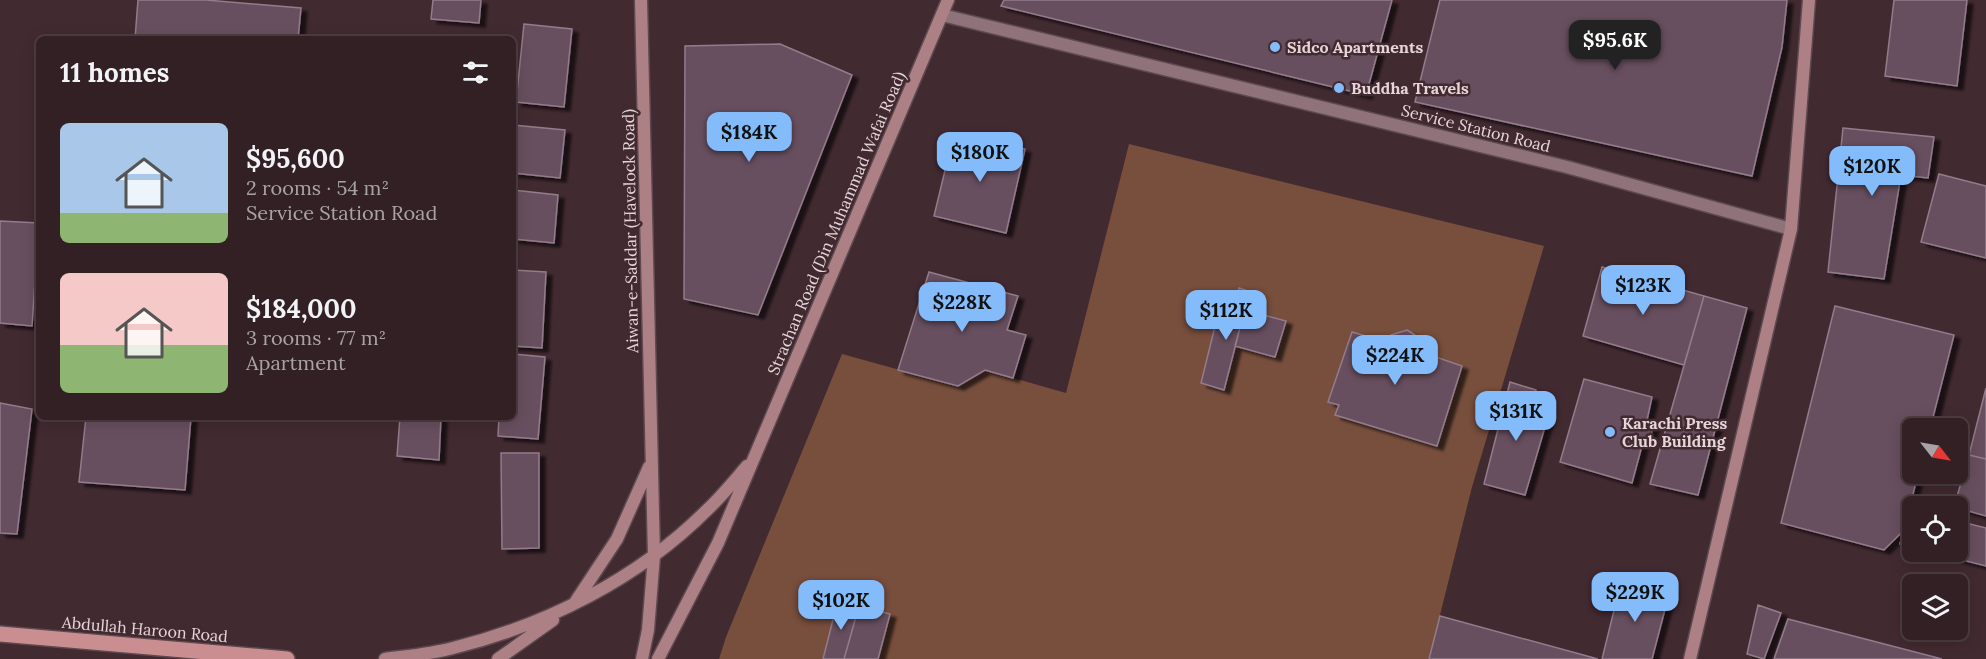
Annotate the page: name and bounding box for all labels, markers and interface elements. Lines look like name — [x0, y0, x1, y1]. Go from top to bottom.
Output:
pin: $95.6K — [1566, 20, 1664, 71]
text: $95.6K — [1583, 27, 1647, 52]
place label: Sidco Apartments — [1287, 37, 1424, 57]
marker: Sidco Apartments — [1268, 40, 1282, 54]
text: 11 homes — [60, 56, 169, 89]
icon: filters — [459, 56, 492, 89]
street label: Strachan Road (Din Muhammad Wafai Road) — [763, 68, 910, 378]
place label: Buddha Travels — [1351, 78, 1469, 98]
marker: Buddha Travels — [1332, 81, 1346, 95]
street label: Service Station Road — [1399, 100, 1553, 156]
street label: Aiwan-e-Saddar (Havelock Road) — [618, 109, 643, 354]
pin: $184K — [707, 112, 791, 163]
text: $184K — [721, 119, 777, 144]
pin: $180K — [938, 132, 1022, 183]
text: $180K — [951, 139, 1009, 164]
text: $95,600 — [246, 142, 345, 175]
pin: $120K — [1830, 146, 1914, 197]
icon: home — [108, 147, 180, 219]
text: $120K — [1843, 153, 1901, 178]
text: 2 rooms · 54 m² — [246, 175, 389, 200]
text: Service Station Road — [246, 200, 437, 225]
pin: $123K — [1601, 265, 1685, 316]
text: $123K — [1615, 272, 1671, 297]
pin: $228K — [920, 282, 1004, 333]
text: $228K — [933, 289, 991, 314]
pin: $112K — [1184, 290, 1268, 341]
text: $184,000 — [246, 292, 357, 325]
icon: home — [108, 297, 180, 369]
text: $112K — [1200, 297, 1252, 322]
text: 3 rooms · 77 m² — [246, 325, 386, 350]
pin: $224K — [1353, 335, 1437, 386]
text: $224K — [1366, 342, 1424, 367]
text: Apartment — [246, 350, 346, 375]
pin: $131K — [1474, 391, 1558, 442]
text: $131K — [1489, 398, 1543, 423]
place label: Karachi Press Club Building — [1622, 413, 1727, 451]
north arrow — [1902, 418, 1968, 484]
map controls — [1902, 418, 1968, 640]
marker: Karachi Press Club Building — [1603, 425, 1617, 439]
button: locate — [1902, 496, 1968, 562]
pin: $229K — [1593, 572, 1677, 623]
button: layers — [1902, 574, 1968, 640]
text: $229K — [1606, 579, 1664, 604]
pin: $102K — [799, 580, 883, 631]
text: $102K — [812, 587, 870, 612]
street label: Abdullah Haroon Road — [60, 612, 229, 646]

